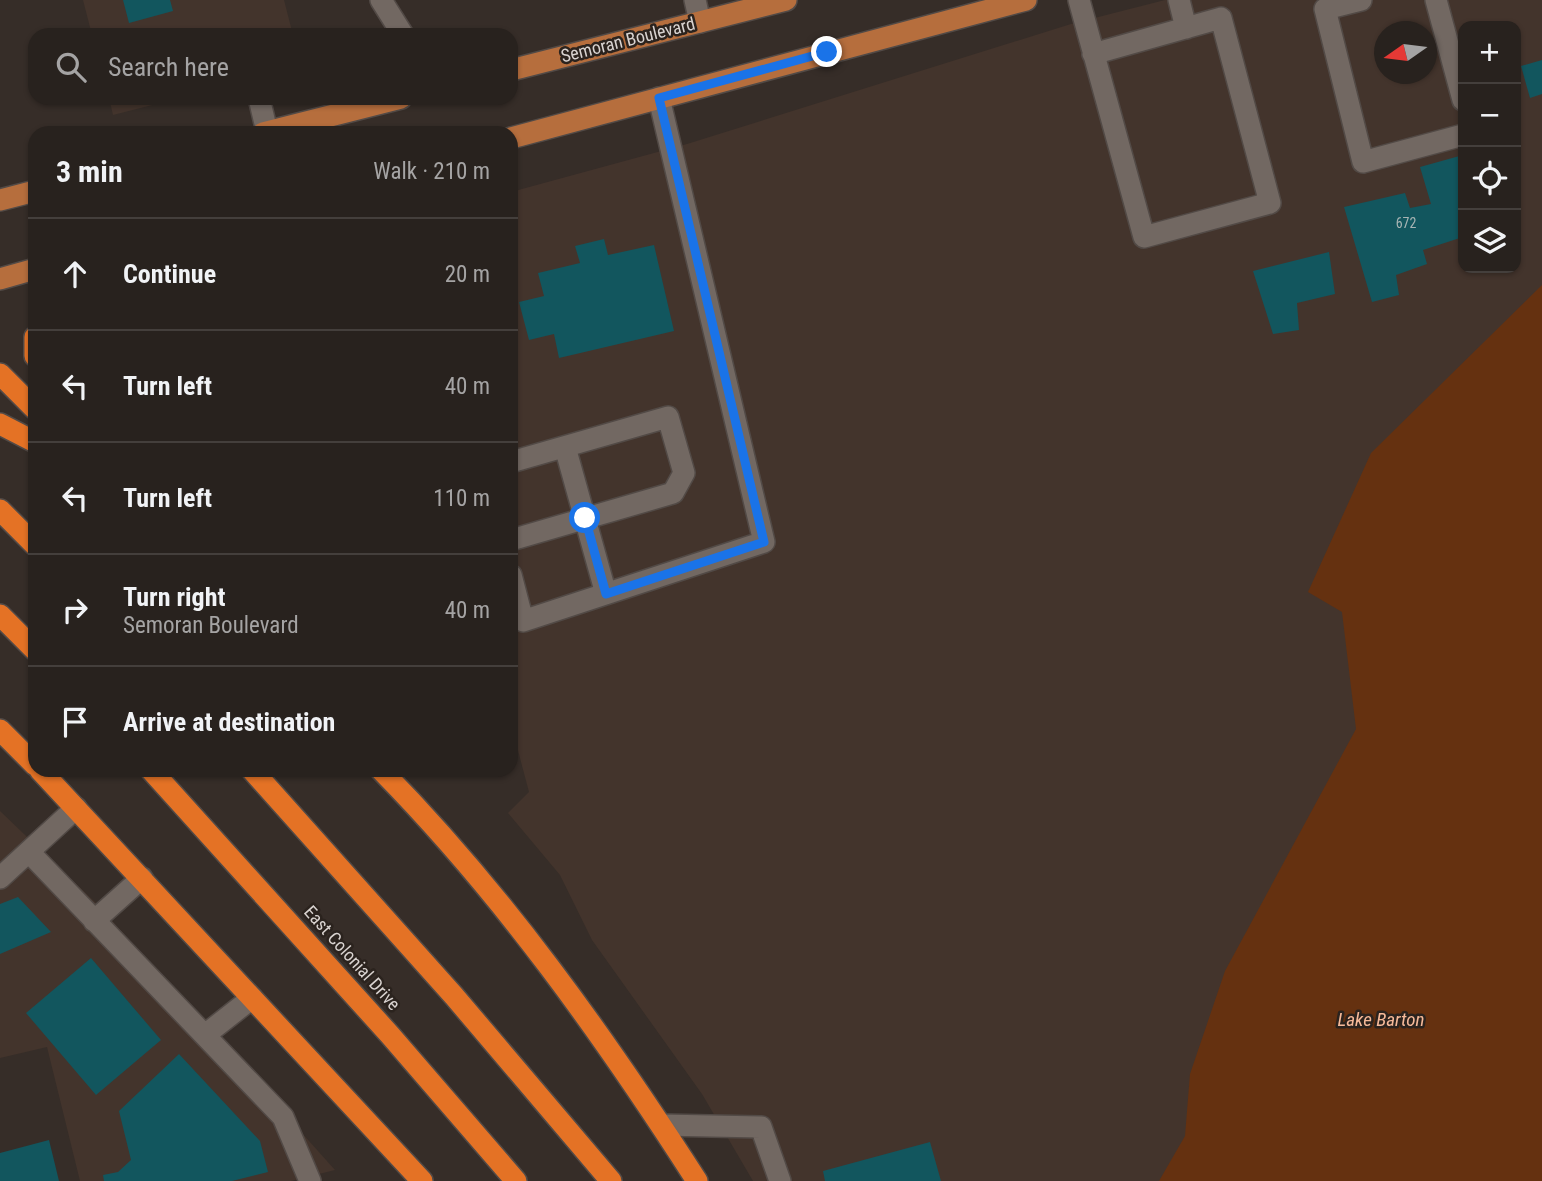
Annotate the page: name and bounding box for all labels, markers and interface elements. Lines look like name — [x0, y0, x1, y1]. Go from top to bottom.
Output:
street label: Semoran Boulevard — [559, 13, 697, 66]
north arrow — [1374, 21, 1437, 84]
map controls — [1458, 21, 1521, 273]
button: + — [1458, 21, 1521, 84]
search box — [28, 28, 518, 105]
route end — [811, 36, 842, 67]
icon: search — [52, 48, 90, 86]
text: Search here — [108, 52, 229, 82]
button: − — [1458, 84, 1521, 147]
button: locate — [1458, 147, 1521, 210]
text: 3 min — [56, 154, 123, 189]
text: Walk · 210 m — [373, 158, 490, 185]
button: layers — [1458, 210, 1521, 273]
house number: 672 — [1396, 215, 1416, 231]
icon: ahead — [56, 255, 94, 293]
text: Continue — [123, 259, 216, 289]
text: 20 m — [445, 261, 490, 288]
icon: left — [56, 367, 94, 405]
text: Turn left — [123, 371, 212, 401]
text: 40 m — [445, 373, 490, 400]
icon: left — [56, 479, 94, 517]
text: Turn left — [123, 483, 212, 513]
text: 110 m — [433, 485, 490, 512]
route start — [569, 502, 600, 533]
text: Turn right — [123, 582, 225, 612]
icon: right — [56, 591, 94, 629]
text: 40 m — [445, 597, 490, 624]
text: Semoran Boulevard — [123, 612, 299, 639]
icon: arrive — [56, 703, 94, 741]
text: Arrive at destination — [123, 707, 335, 737]
street label: East Colonial Drive — [300, 901, 405, 1014]
water label: Lake Barton — [1337, 1008, 1425, 1031]

